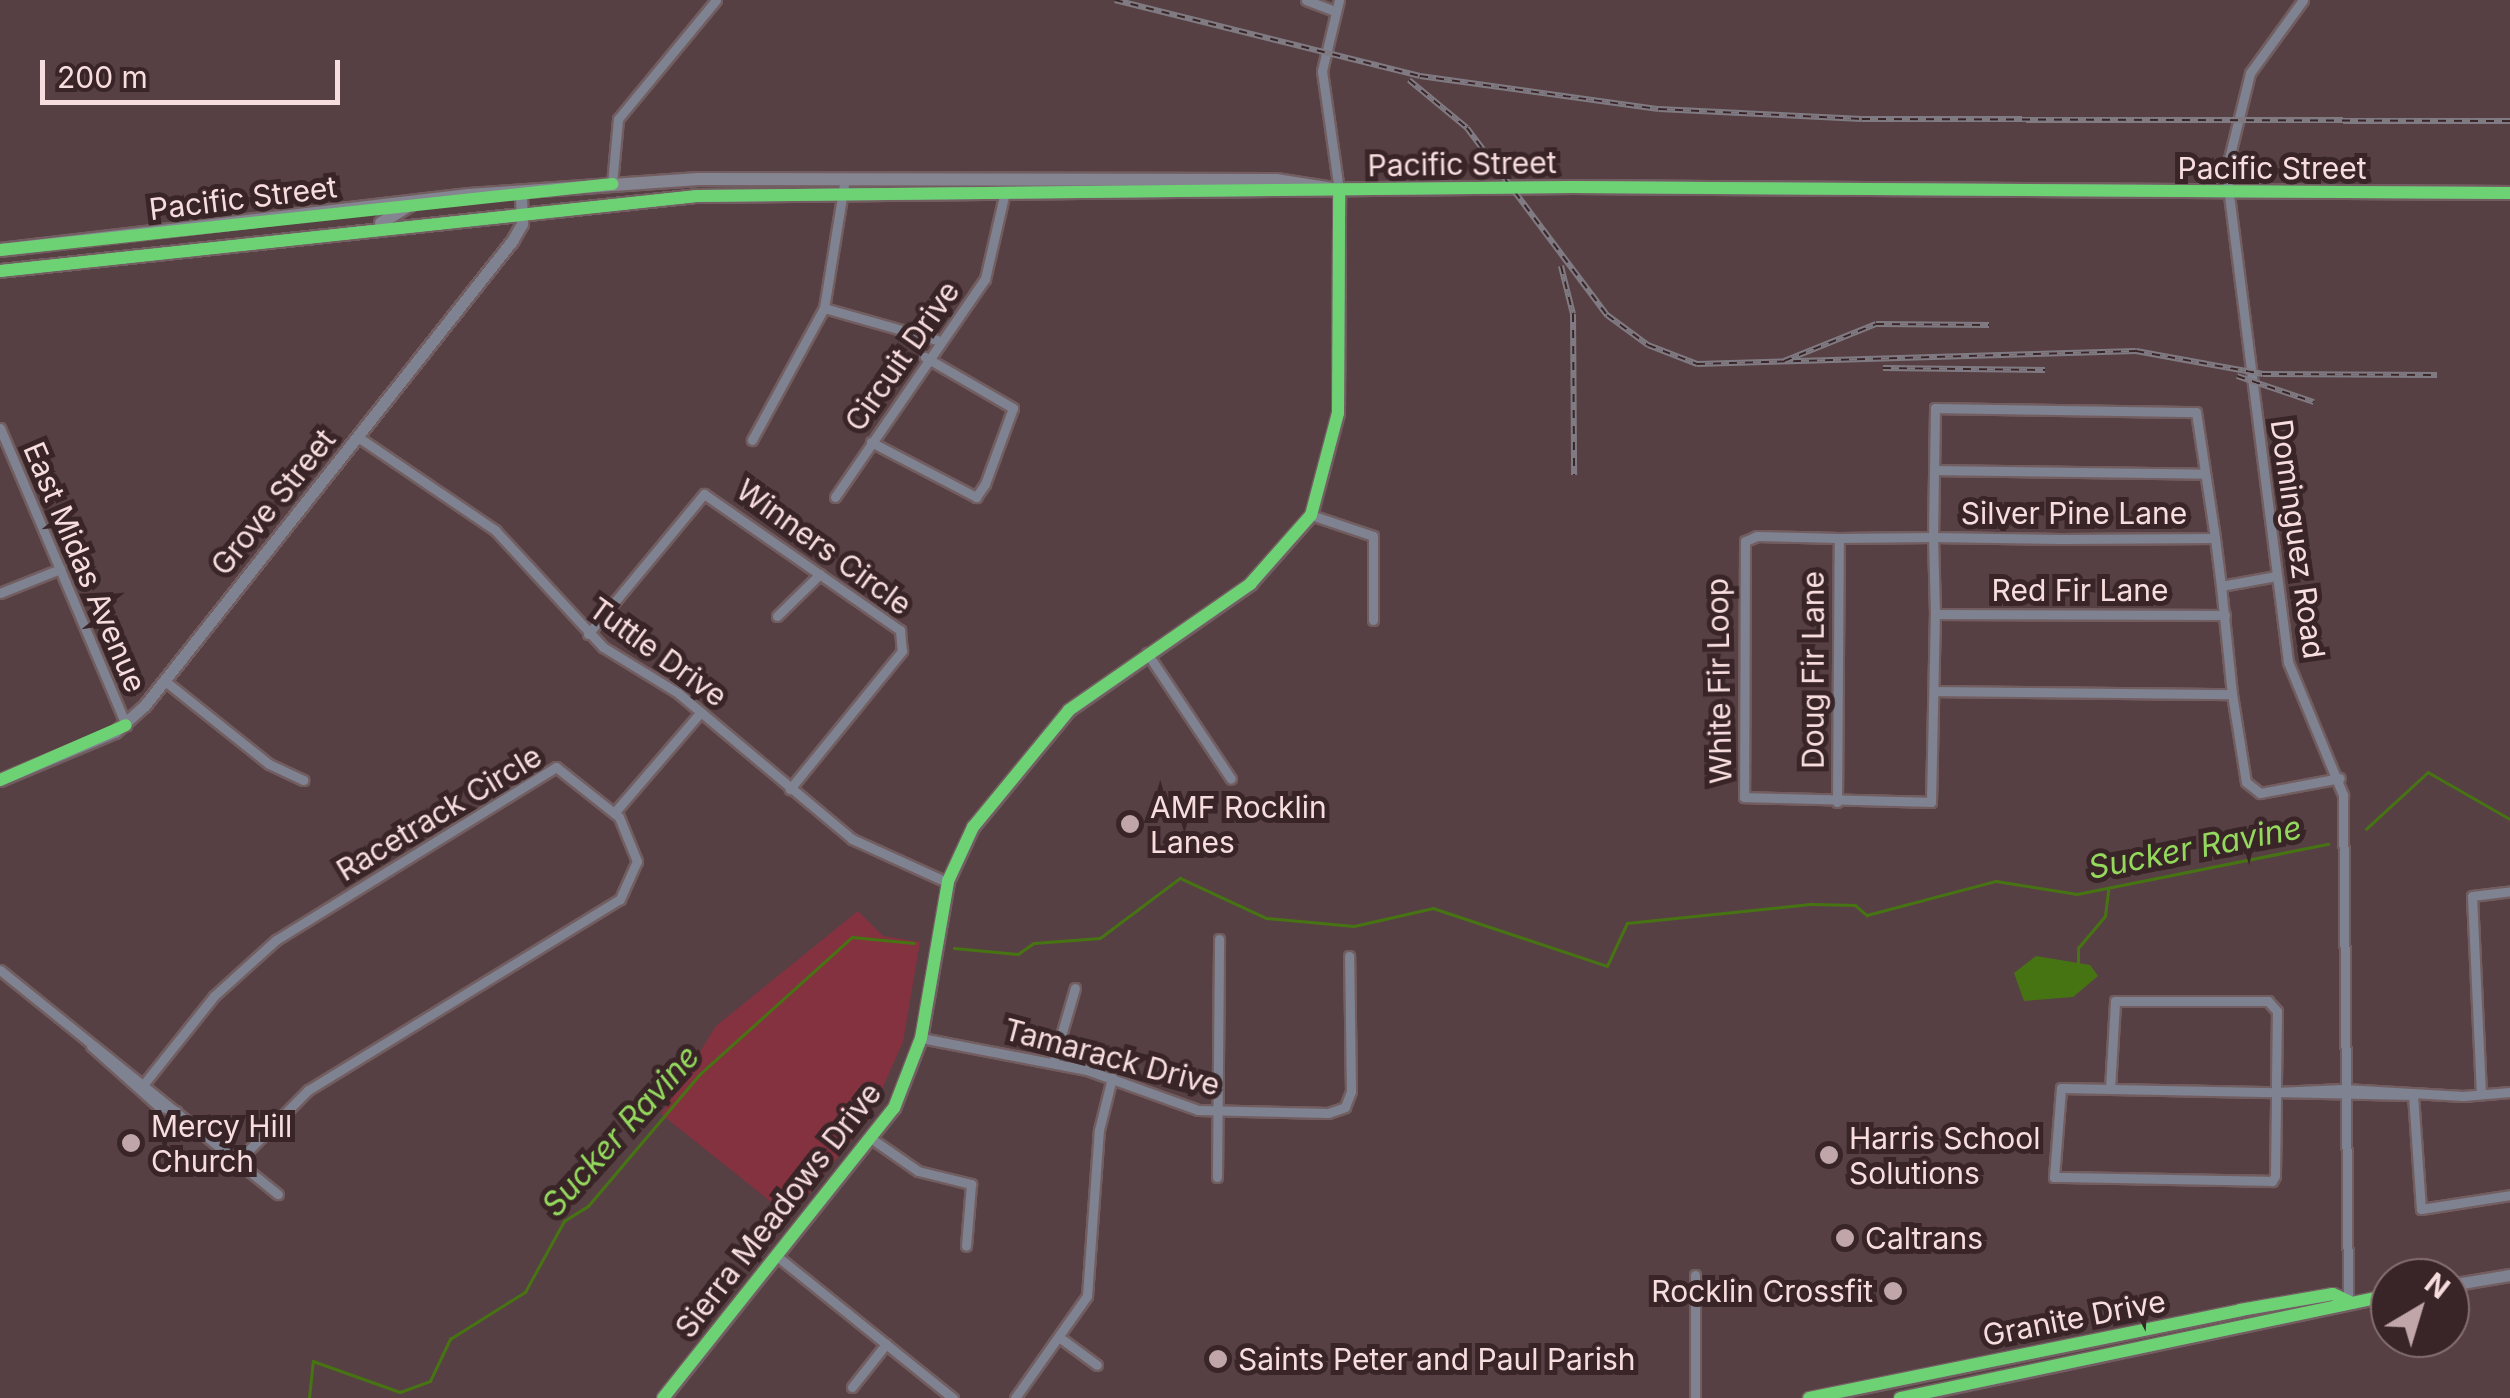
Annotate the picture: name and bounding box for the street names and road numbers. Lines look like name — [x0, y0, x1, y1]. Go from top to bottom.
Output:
street label: Pacific Street — [1367, 144, 1557, 184]
street label: Pacific Street — [2177, 150, 2367, 186]
street label: Pacific Street — [147, 169, 339, 227]
street label: Circuit Drive — [837, 274, 967, 438]
street label: Dominguez Road — [2263, 417, 2333, 661]
street label: Grove Street — [203, 422, 343, 582]
street label: East Midas Avenue — [16, 437, 154, 697]
street label: Winners Circle — [730, 472, 918, 622]
street label: Silver Pine Lane — [1961, 495, 2187, 531]
street label: Doug Fir Lane — [1795, 571, 1831, 769]
street label: Red Fir Lane — [1992, 572, 2168, 608]
street label: White Fir Loop — [1699, 578, 1739, 784]
street label: Tuttle Drive — [582, 590, 734, 714]
street label: Racetrack Circle — [330, 738, 548, 888]
street label: Tamarack Drive — [1000, 1011, 1224, 1103]
street label: Sierra Meadows Drive — [667, 1076, 889, 1344]
street label: Granite Drive — [1980, 1283, 2168, 1353]

